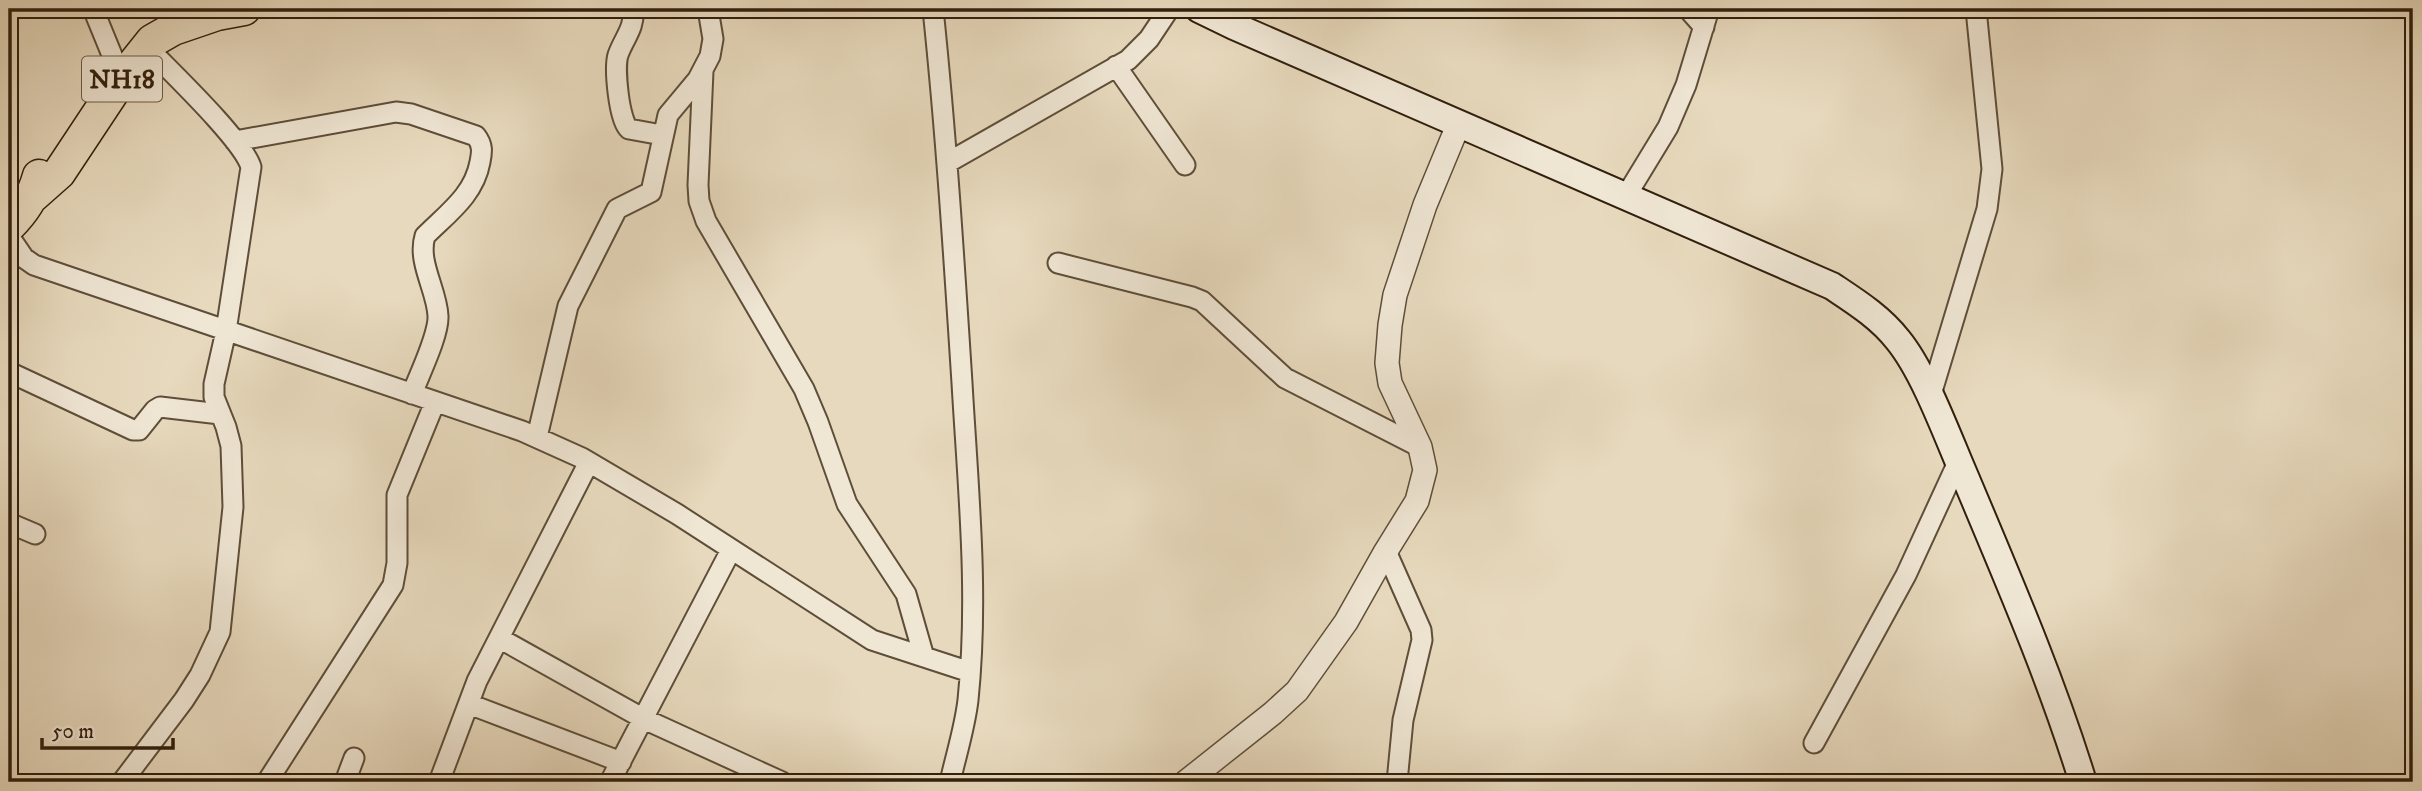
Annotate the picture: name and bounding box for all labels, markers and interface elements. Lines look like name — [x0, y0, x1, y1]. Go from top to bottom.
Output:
road number: NH18 — [82, 57, 162, 102]
scale bar — [42, 707, 173, 751]
text: 50 m — [52, 719, 94, 745]

